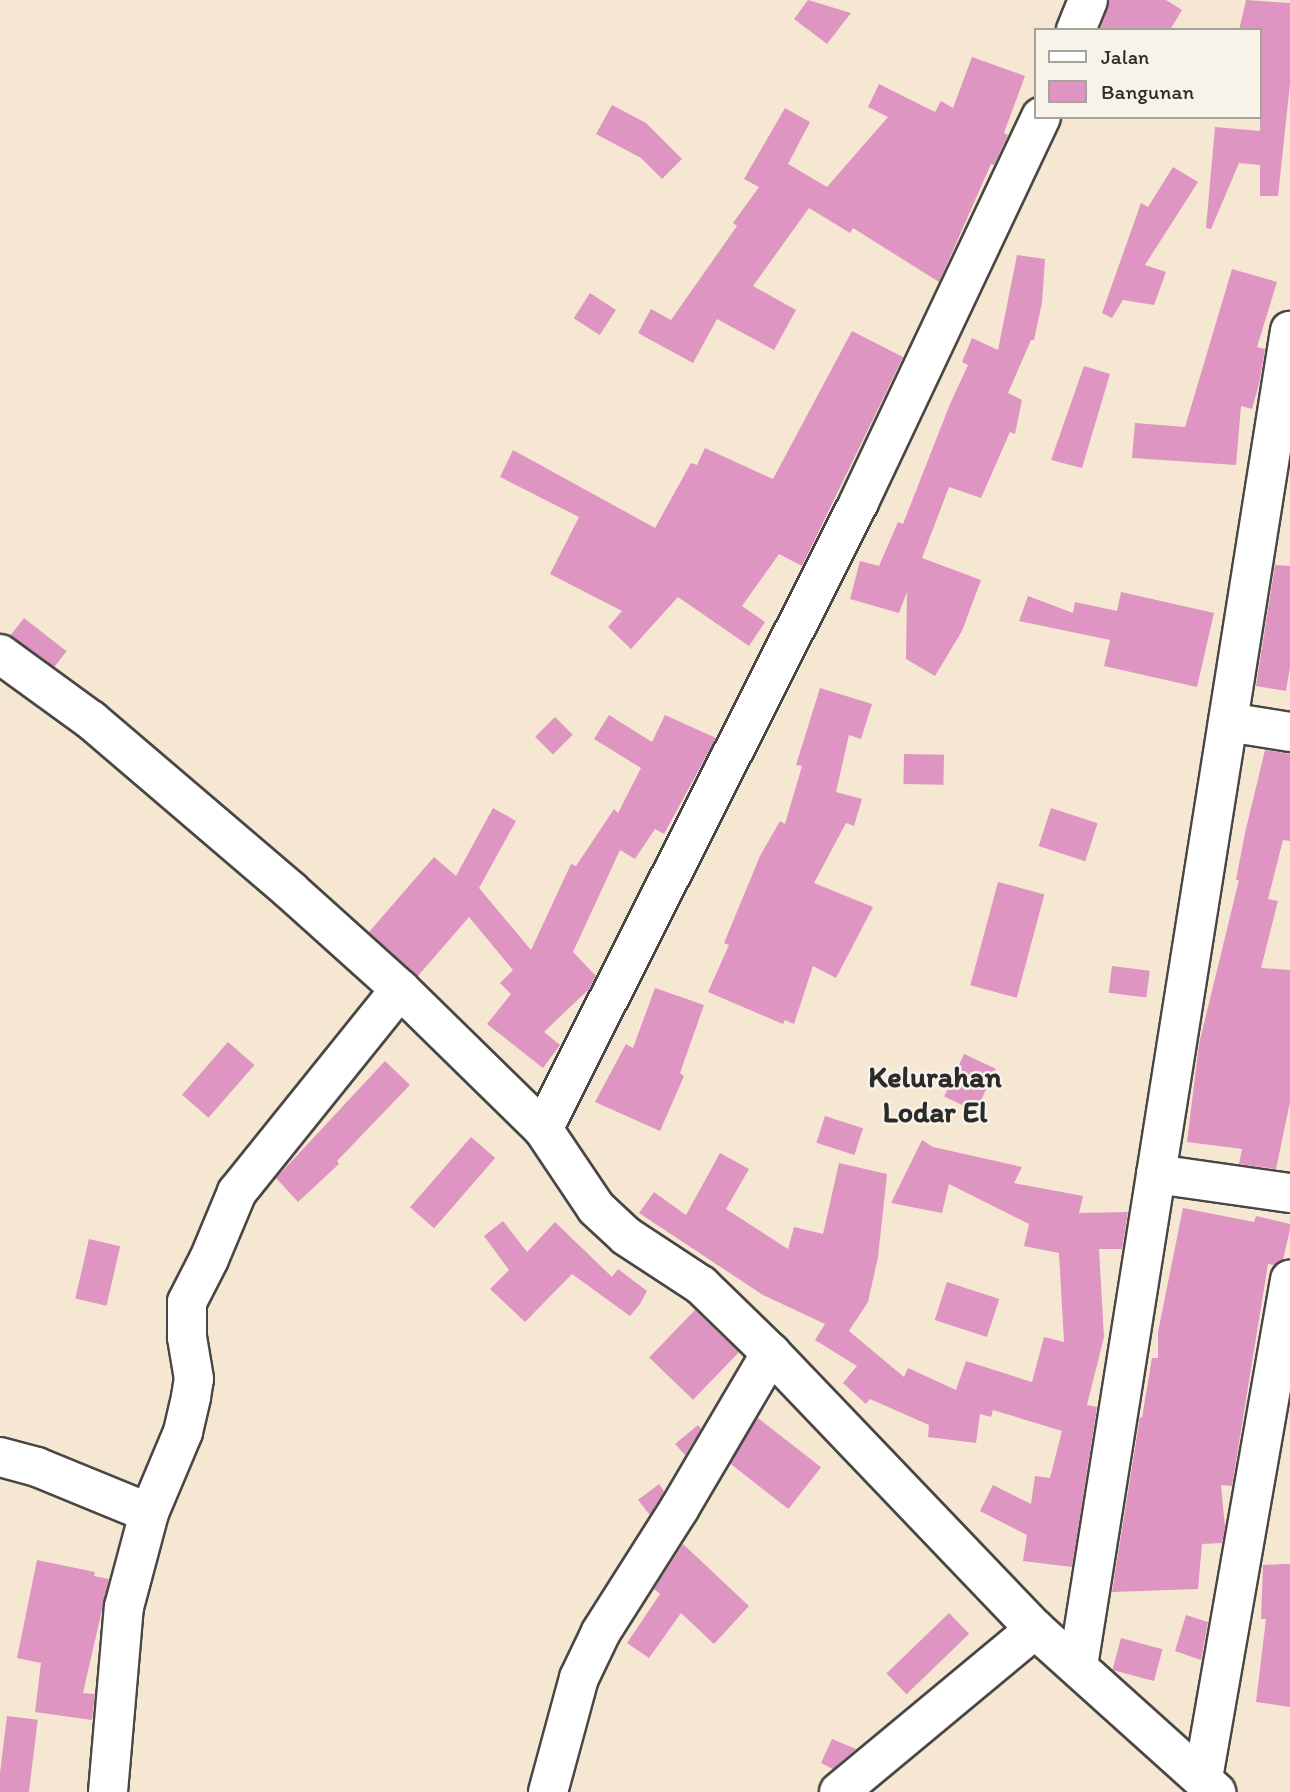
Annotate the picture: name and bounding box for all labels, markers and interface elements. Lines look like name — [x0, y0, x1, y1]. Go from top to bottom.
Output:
legend — [1034, 28, 1262, 119]
text: Jalan — [1101, 44, 1149, 69]
text: Bangunan — [1101, 79, 1194, 104]
district label: Kelurahan Lodar El — [868, 1059, 1002, 1130]

